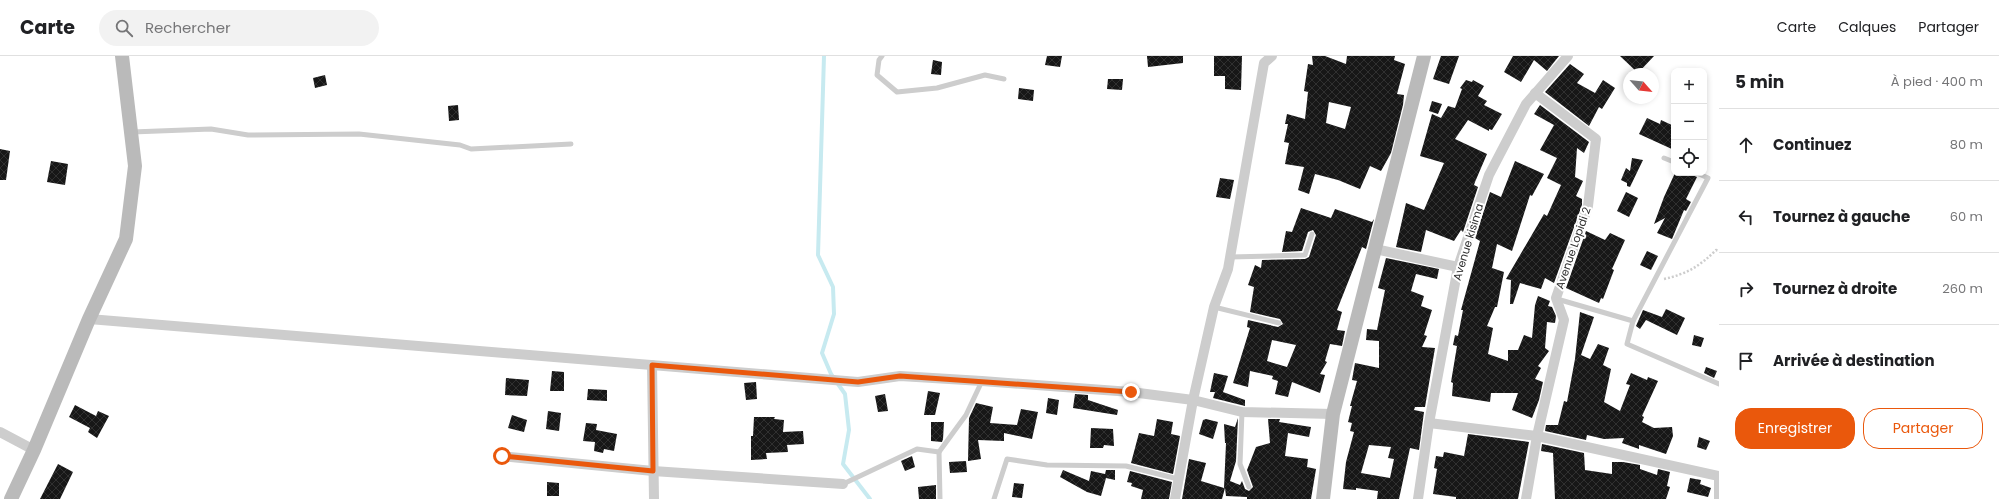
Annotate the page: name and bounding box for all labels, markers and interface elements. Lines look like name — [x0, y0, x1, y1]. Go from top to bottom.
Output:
search box — [99, 10, 379, 46]
text: Carte — [20, 14, 75, 41]
icon: search — [113, 17, 135, 39]
text: Rechercher — [145, 17, 231, 38]
text: Carte — [1777, 17, 1816, 37]
text: Calques — [1838, 17, 1896, 37]
text: Partager — [1918, 17, 1979, 37]
north arrow — [1623, 68, 1659, 104]
map controls — [1671, 68, 1707, 176]
button: + — [1671, 68, 1707, 104]
text: 5 min — [1735, 70, 1784, 94]
text: À pied · 400 m — [1891, 72, 1983, 91]
button: − — [1671, 104, 1707, 140]
icon: ahead — [1735, 134, 1757, 156]
text: Continuez — [1773, 134, 1852, 155]
text: 80 m — [1950, 135, 1983, 154]
button: locate — [1671, 140, 1707, 176]
street label: Avenue kisima — [1449, 201, 1487, 283]
street label: Avenue Lopidi 2 — [1552, 205, 1594, 291]
icon: left — [1735, 206, 1757, 228]
text: Tournez à gauche — [1773, 206, 1910, 227]
text: 60 m — [1950, 207, 1983, 226]
icon: right — [1735, 278, 1757, 300]
text: Tournez à droite — [1773, 278, 1897, 299]
text: 260 m — [1942, 279, 1983, 298]
icon: arrive — [1735, 350, 1757, 372]
text: Arrivée à destination — [1773, 350, 1935, 371]
route end — [1122, 383, 1140, 401]
button: Enregistrer — [1735, 408, 1855, 449]
button: Partager — [1863, 408, 1983, 449]
route start — [493, 447, 511, 465]

